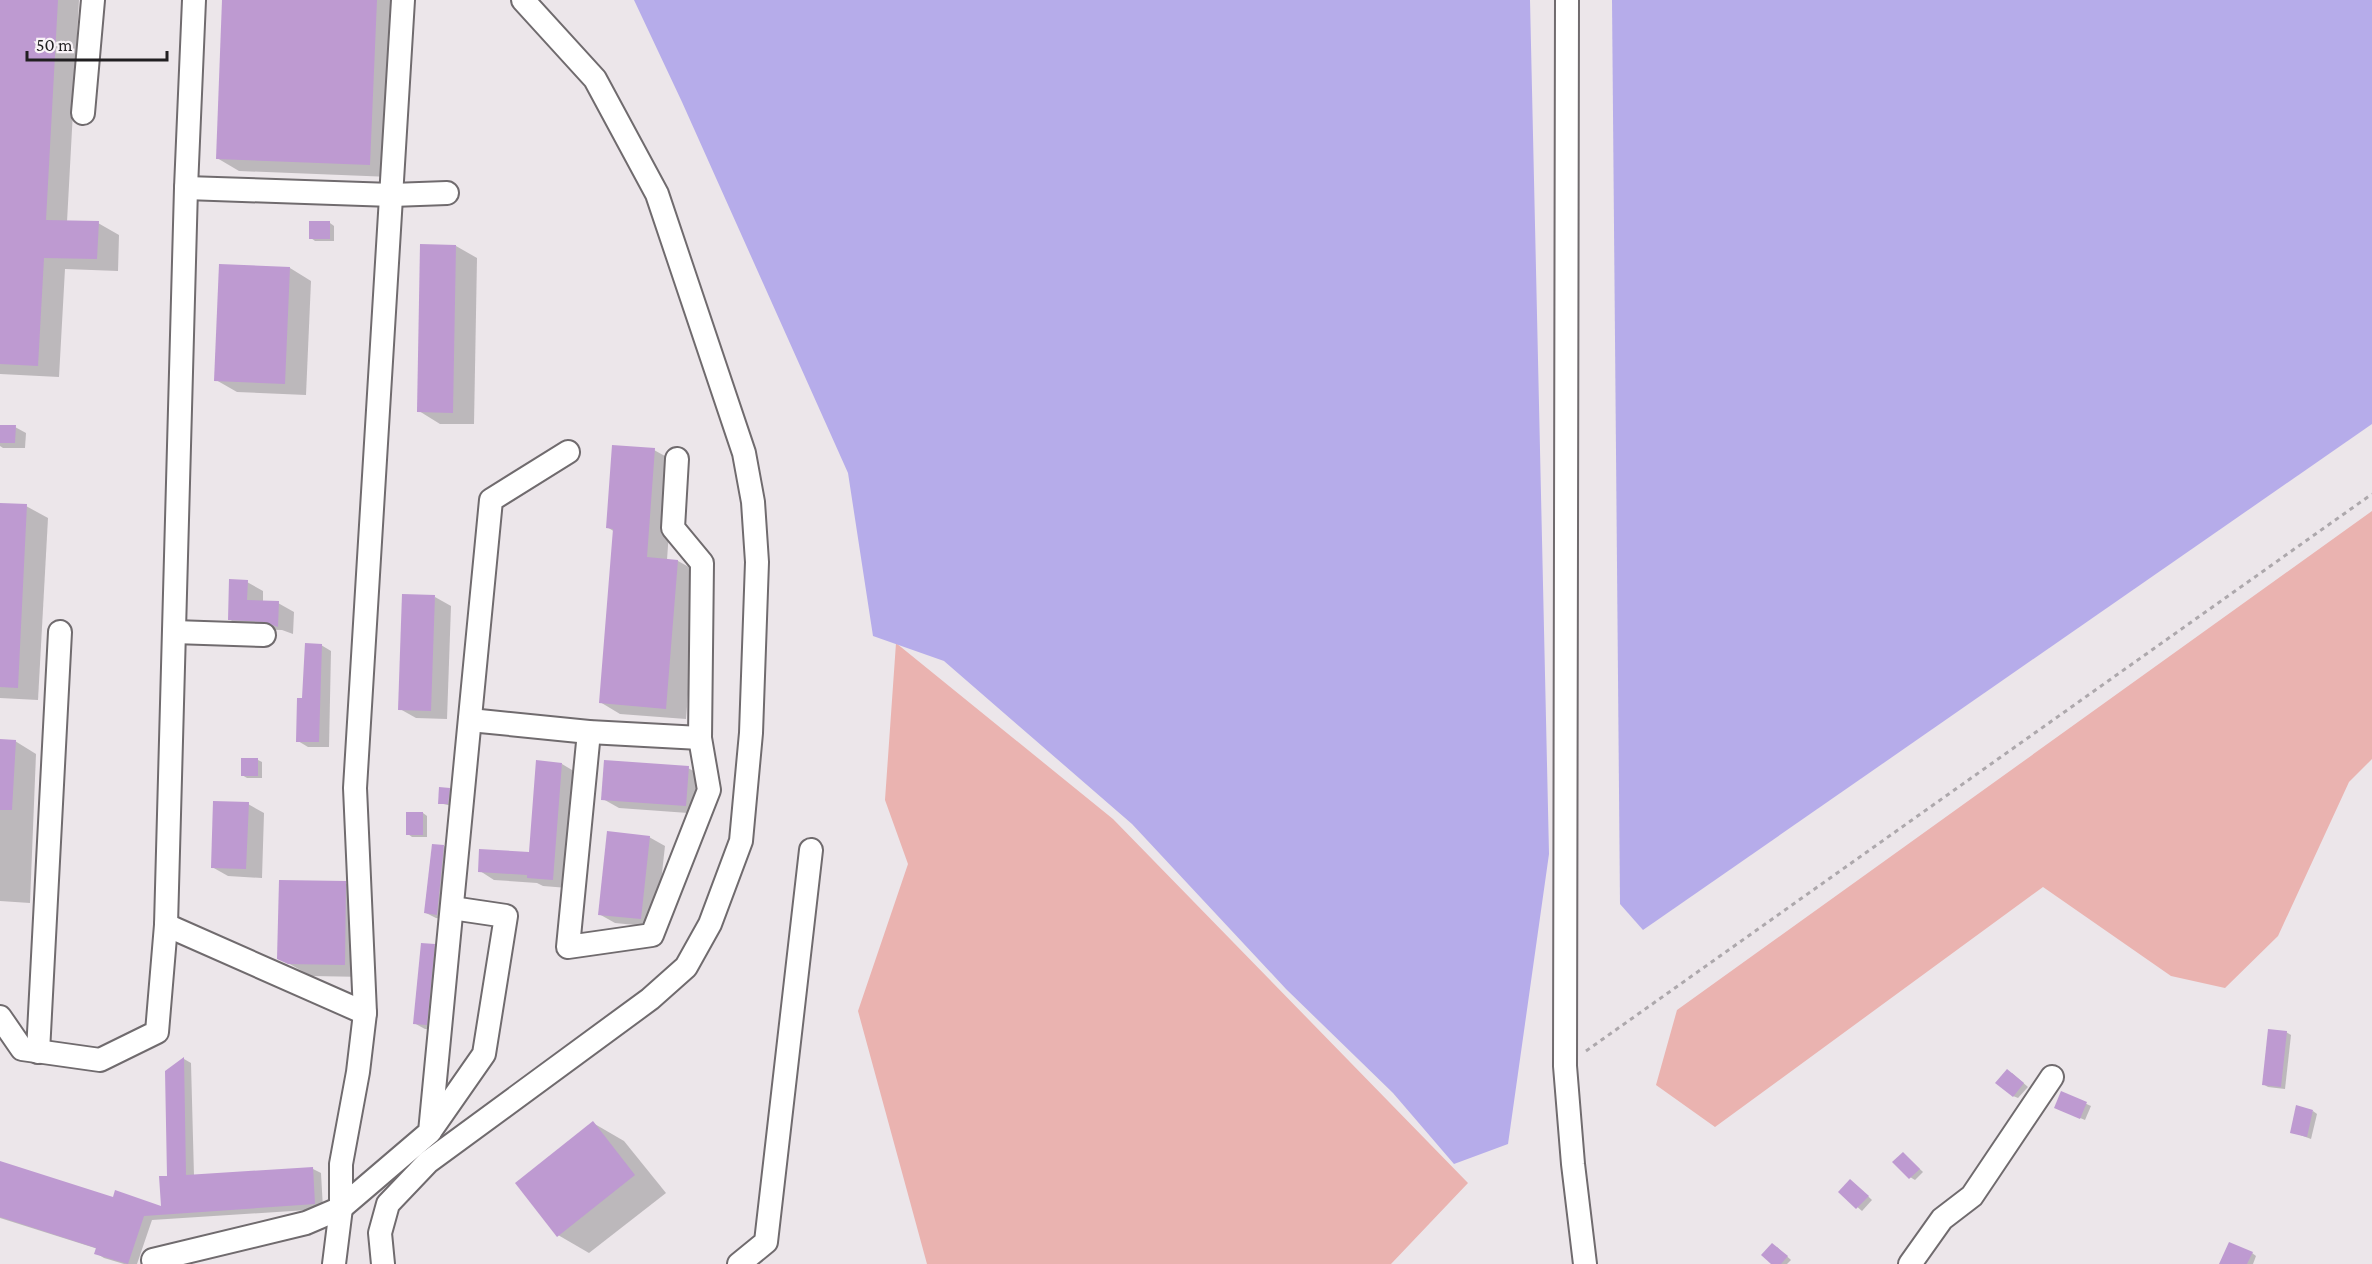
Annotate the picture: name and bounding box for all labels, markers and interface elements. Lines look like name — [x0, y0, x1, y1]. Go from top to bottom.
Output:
scale bar — [27, 24, 166, 62]
text: 50 m — [36, 35, 73, 55]

